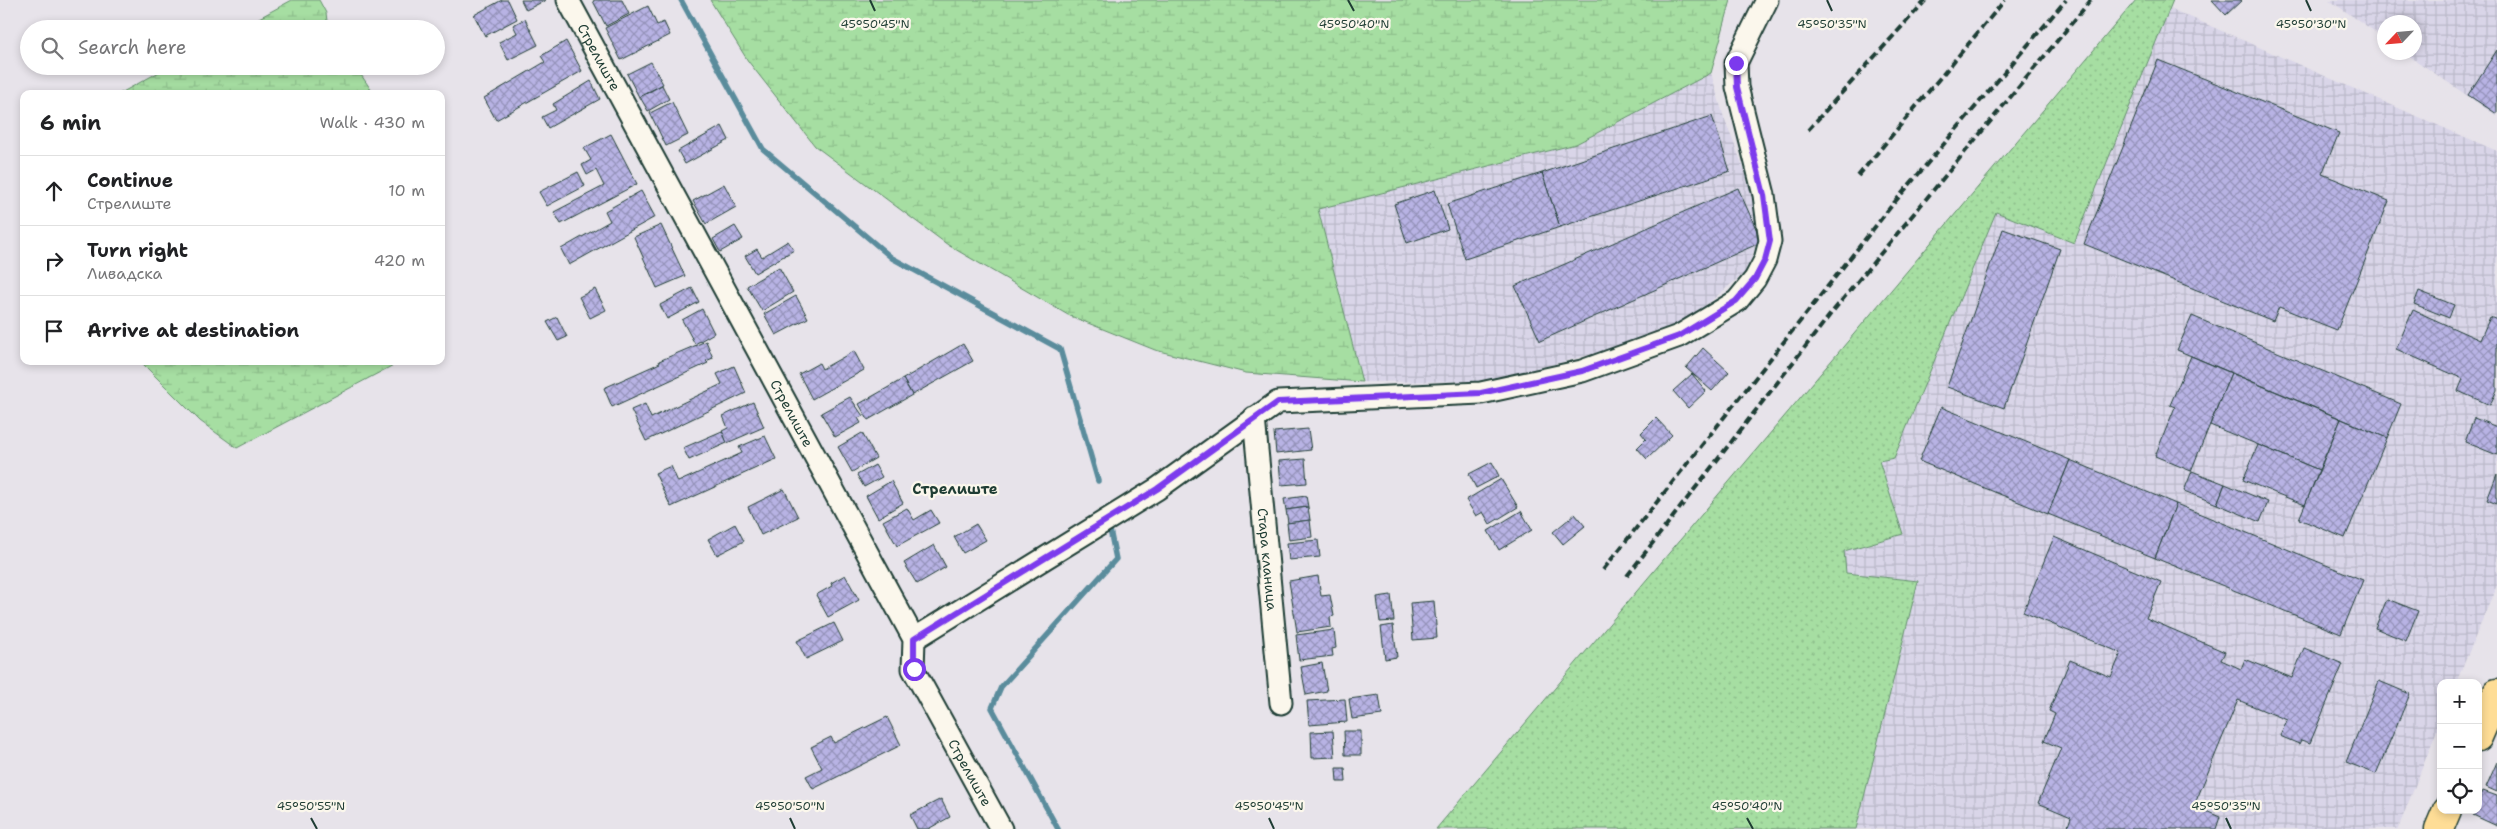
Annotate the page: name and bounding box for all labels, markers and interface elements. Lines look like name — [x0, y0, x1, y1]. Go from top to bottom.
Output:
north arrow — [2377, 15, 2422, 60]
text: 45°50'45"N — [840, 16, 910, 32]
text: 45°50'40"N — [1319, 16, 1389, 32]
text: 45°50'35"N — [1797, 16, 1867, 32]
text: 45°50'30"N — [2276, 16, 2346, 32]
search box — [20, 20, 445, 75]
street label: Стрелиште — [573, 20, 625, 94]
icon: search — [38, 34, 66, 62]
text: Search here — [78, 35, 187, 60]
route end — [1725, 52, 1748, 75]
text: 6 min — [40, 109, 101, 137]
text: Walk · 430 m — [319, 112, 425, 133]
text: Continue — [87, 168, 173, 193]
icon: ahead — [40, 177, 68, 205]
text: 10 m — [388, 180, 425, 201]
text: Стрелиште — [87, 193, 172, 214]
text: Turn right — [87, 238, 188, 263]
icon: right — [40, 247, 68, 275]
text: 420 m — [374, 250, 425, 271]
text: Ливадска — [87, 263, 163, 284]
icon: arrive — [40, 317, 68, 345]
text: Arrive at destination — [87, 318, 299, 343]
street label: Стрелиште — [766, 376, 817, 450]
district label: Стрелиште — [912, 479, 998, 499]
street label: Стара кланица — [1254, 507, 1281, 612]
route start — [903, 658, 926, 681]
map controls — [2437, 679, 2482, 814]
button: + — [2437, 679, 2482, 724]
button: − — [2437, 724, 2482, 769]
street label: Стрелиште — [944, 736, 996, 810]
button: locate — [2437, 769, 2482, 814]
text: 45°50'55"N — [277, 798, 345, 814]
text: 45°50'50"N — [755, 798, 825, 814]
text: 45°50'45"N — [1234, 798, 1304, 814]
text: 45°50'40"N — [1712, 798, 1782, 814]
text: 45°50'35"N — [2191, 798, 2261, 814]

